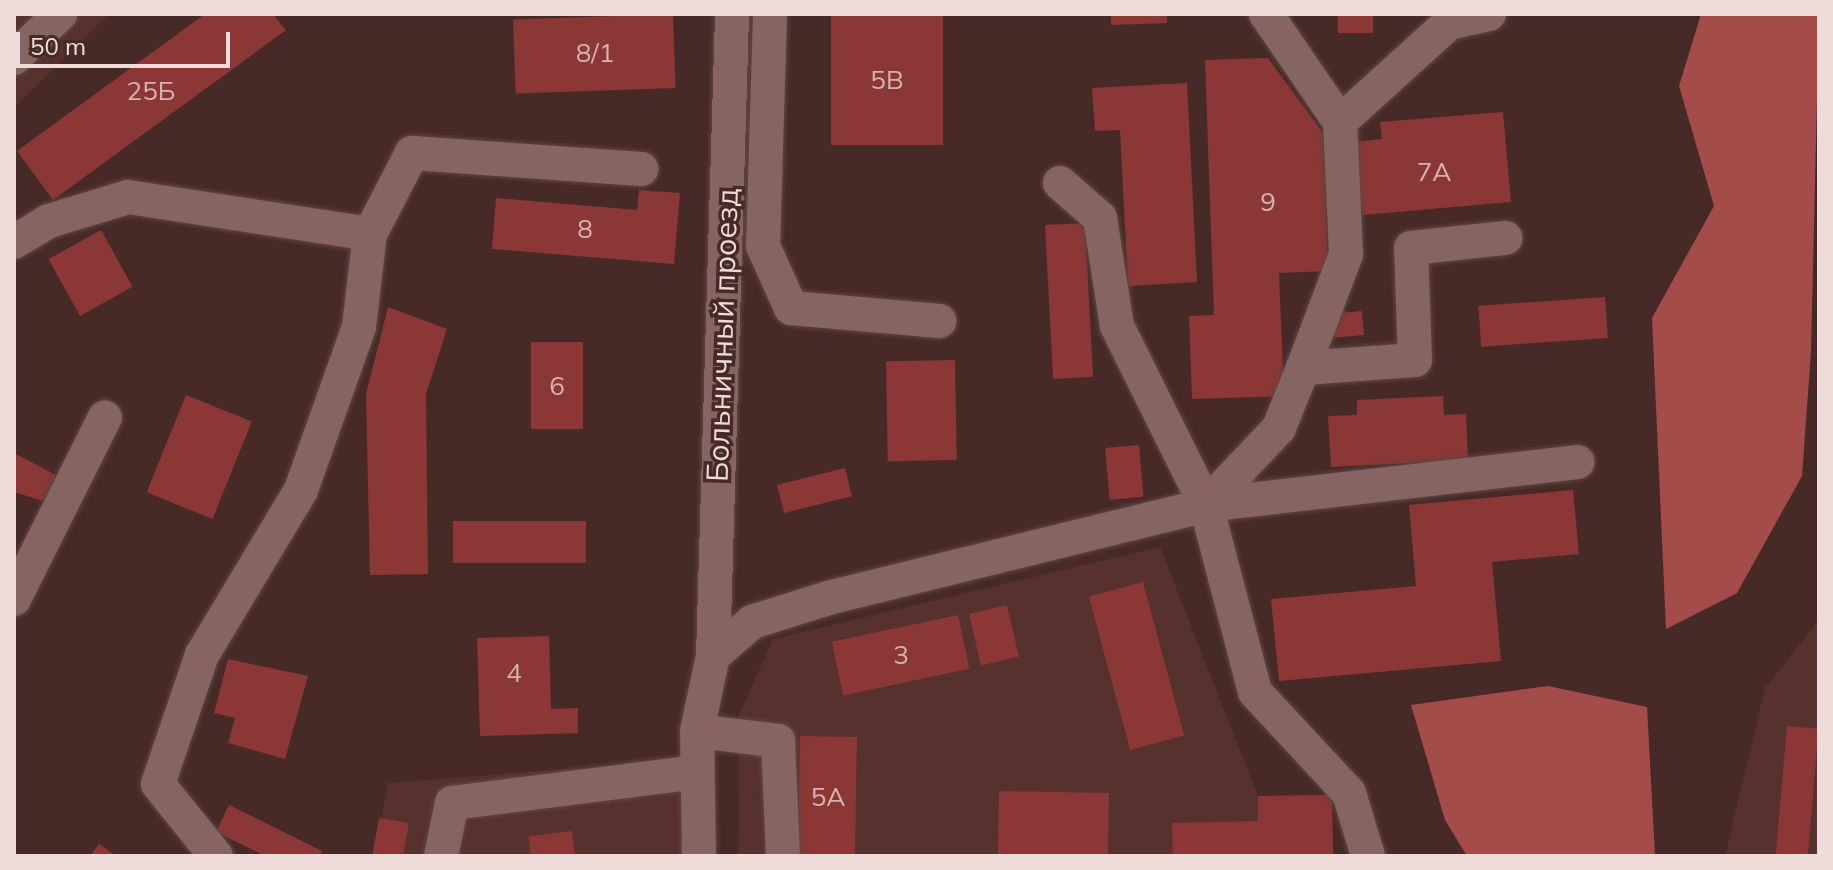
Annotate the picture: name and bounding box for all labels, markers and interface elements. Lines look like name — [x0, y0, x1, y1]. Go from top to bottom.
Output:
scale bar — [20, 16, 234, 66]
text: 50 m — [30, 31, 86, 61]
house number: 8/1 — [576, 37, 614, 69]
house number: 5В — [870, 64, 904, 96]
house number: 25Б — [127, 75, 175, 107]
house number: 7А — [1417, 156, 1451, 188]
house number: 9 — [1260, 186, 1276, 218]
street label: Больничный проезд — [699, 187, 745, 483]
house number: 8 — [577, 213, 593, 245]
house number: 6 — [549, 370, 565, 402]
house number: 3 — [893, 639, 909, 671]
house number: 4 — [506, 657, 522, 689]
house number: 5А — [811, 781, 845, 813]

